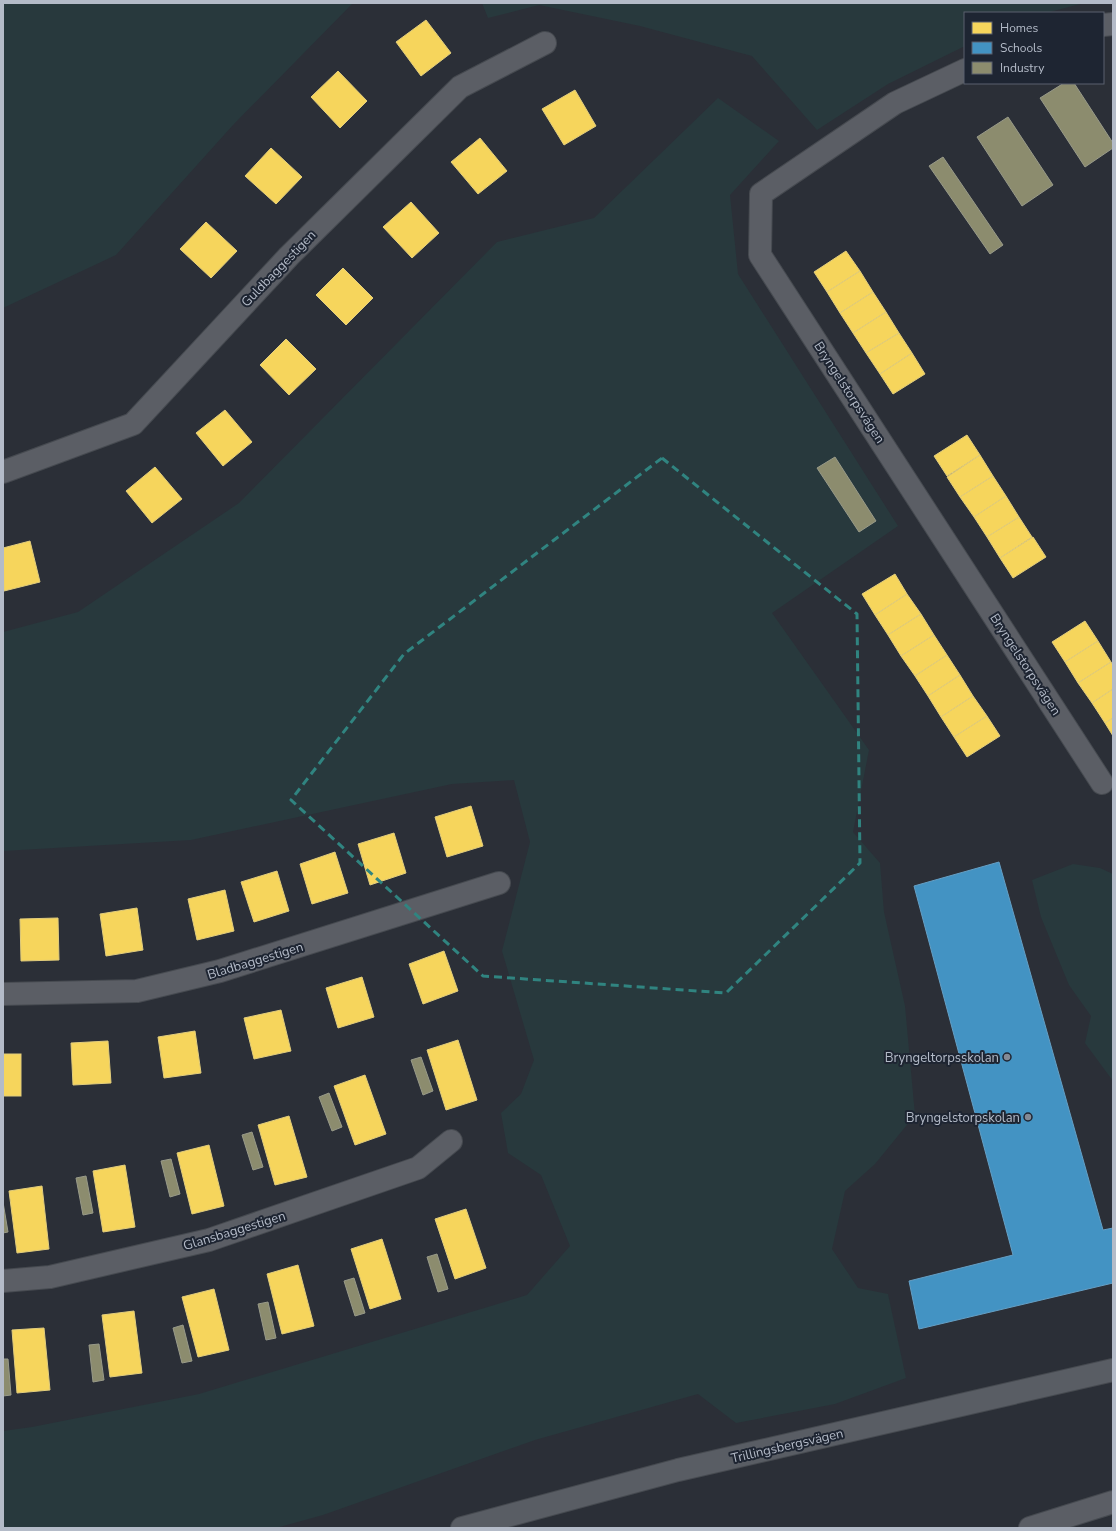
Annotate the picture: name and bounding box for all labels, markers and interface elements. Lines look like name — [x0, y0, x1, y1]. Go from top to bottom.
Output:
legend — [964, 12, 1104, 84]
text: Homes — [1000, 20, 1038, 36]
text: Schools — [1000, 40, 1043, 56]
text: Industry — [1000, 60, 1045, 76]
street label: Guldbaggestigen — [237, 226, 320, 311]
street label: Bryngelstorpsvägen — [810, 338, 889, 447]
street label: Bryngelstorpsvägen — [986, 610, 1065, 719]
street label: Bladbaggestigen — [205, 938, 305, 984]
place label: Bryngeltorpsskolan — [885, 1049, 999, 1067]
marker: Bryngeltorpsskolan — [1002, 1052, 1012, 1062]
place label: Bryngelstorpskolan — [906, 1109, 1020, 1127]
marker: Bryngelstorpskolan — [1023, 1112, 1033, 1122]
street label: Glansbaggestigen — [181, 1207, 288, 1255]
street label: Trillingsbergsvägen — [729, 1424, 845, 1468]

